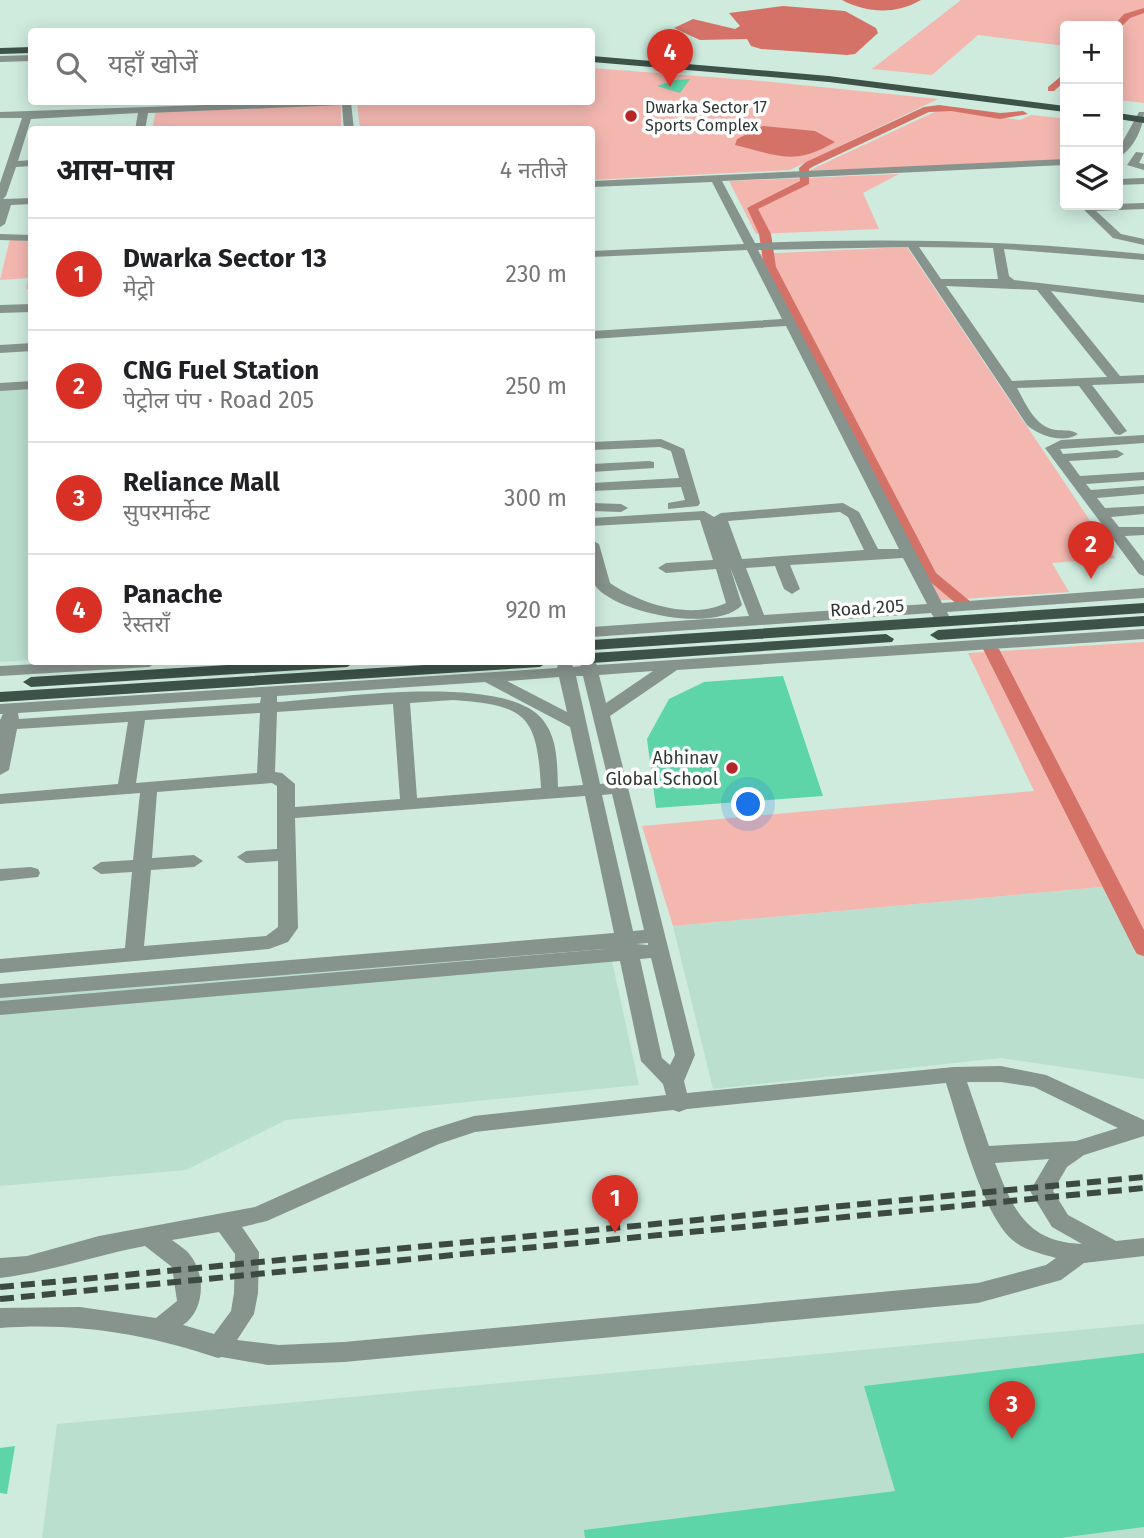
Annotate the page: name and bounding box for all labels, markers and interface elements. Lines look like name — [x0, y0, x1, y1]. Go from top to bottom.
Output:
map controls — [1060, 21, 1123, 210]
button: + — [1060, 21, 1123, 84]
search box — [28, 28, 595, 105]
pin: 4 — [647, 29, 693, 87]
icon: search — [52, 48, 90, 86]
text: यहाँ खोजें — [108, 49, 198, 80]
button: − — [1060, 84, 1123, 147]
place label: Dwarka Sector 17 Sports Complex — [645, 98, 767, 135]
marker: Dwarka Sector 17 Sports Complex — [623, 108, 639, 124]
button: layers — [1060, 147, 1123, 210]
text: आस-पास — [56, 152, 174, 188]
text: 4 नतीजे — [500, 156, 567, 184]
text: Dwarka Sector 13 — [123, 243, 327, 274]
text: 1 — [74, 260, 84, 288]
text: 230 m — [506, 260, 567, 288]
text: मेट्रो — [123, 274, 154, 302]
text: CNG Fuel Station — [123, 355, 319, 386]
text: 2 — [73, 372, 85, 400]
text: 250 m — [505, 372, 567, 400]
text: पेट्रोल पंप · Road 205 — [123, 386, 314, 414]
text: Reliance Mall — [123, 467, 280, 498]
text: 3 — [73, 484, 85, 512]
text: 300 m — [504, 484, 567, 512]
text: सुपरमार्केट — [123, 498, 210, 526]
pin: 2 — [1068, 521, 1114, 579]
text: Panache — [123, 579, 223, 610]
street label: Road 205 — [829, 594, 905, 622]
text: 4 — [73, 596, 86, 624]
text: 920 m — [505, 596, 567, 624]
text: रेस्तराँ — [123, 610, 170, 638]
place label: Abhinav Global School — [606, 747, 718, 790]
marker: Abhinav Global School — [724, 760, 740, 776]
your location — [731, 787, 765, 821]
pin: 1 — [592, 1175, 638, 1233]
pin: 3 — [989, 1381, 1035, 1439]

